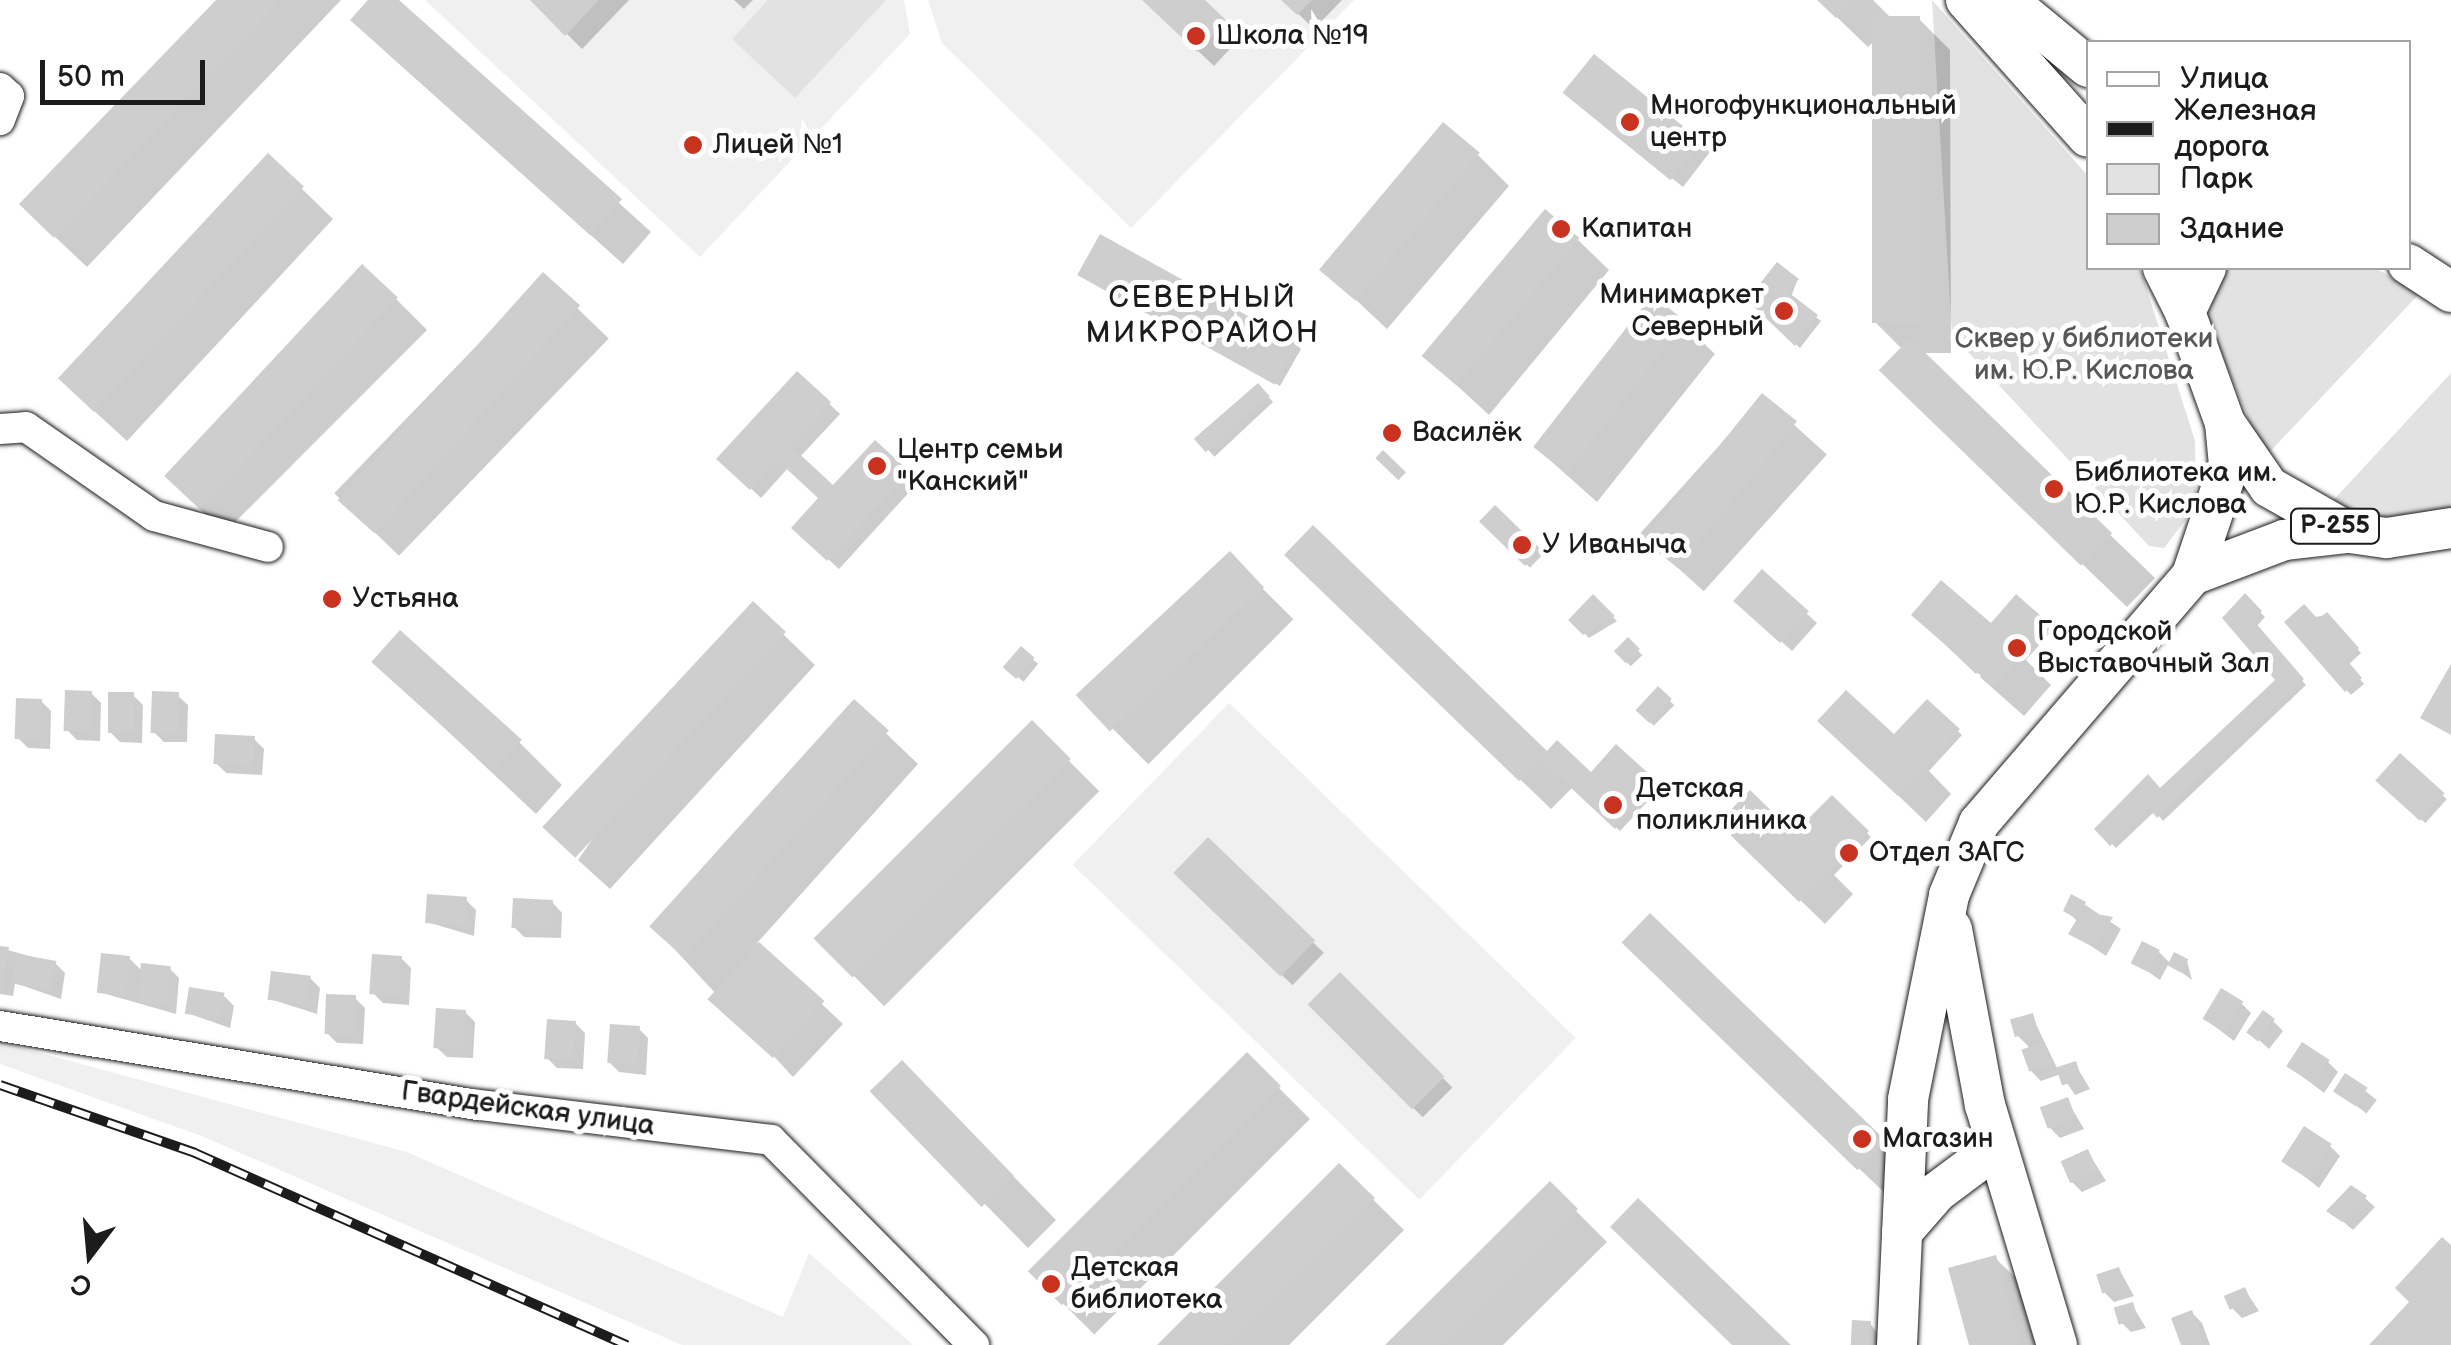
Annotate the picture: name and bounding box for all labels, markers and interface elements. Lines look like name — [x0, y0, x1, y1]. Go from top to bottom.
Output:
place label: Школа №19 — [1216, 19, 1369, 53]
marker: Школа №19 — [1185, 25, 1207, 47]
scale bar — [45, 40, 210, 102]
legend — [2086, 40, 2411, 270]
text: 50 m — [57, 59, 125, 95]
text: Улица — [2180, 61, 2269, 97]
place label: Многофункциональный центр — [1650, 89, 1957, 155]
text: Железная дорога — [2174, 93, 2317, 165]
marker: Многофункциональный центр — [1619, 111, 1641, 133]
place label: Лицей №1 — [713, 128, 843, 162]
marker: Лицей №1 — [682, 134, 704, 156]
text: Парк — [2180, 161, 2253, 197]
text: Здание — [2180, 211, 2284, 247]
place label: Капитан — [1581, 212, 1692, 246]
marker: Капитан — [1550, 218, 1572, 240]
place label: Минимаркет Северный — [1599, 278, 1764, 344]
district label: СЕВЕРНЫЙ МИКРОРАЙОН — [1085, 280, 1321, 350]
marker: Минимаркет Северный — [1773, 300, 1795, 322]
park label: Сквер у библиотеки им. Ю.Р. Кислова — [1955, 322, 2213, 388]
place label: Василёк — [1412, 416, 1522, 450]
marker: Василёк — [1381, 422, 1403, 444]
place label: Центр семьи "Канский" — [897, 433, 1064, 499]
marker: Центр семьи "Канский" — [866, 455, 888, 477]
place label: Библиотека им. Ю.Р. Кислова — [2074, 456, 2277, 522]
marker: Библиотека им. Ю.Р. Кислова — [2043, 478, 2065, 500]
road number: Р-255 — [2288, 506, 2382, 546]
place label: У Иваныча — [1542, 528, 1687, 562]
marker: У Иваныча — [1511, 534, 1533, 556]
place label: Устьяна — [352, 582, 459, 616]
marker: Устьяна — [321, 588, 343, 610]
place label: Городской Выставочный Зал — [2037, 615, 2270, 681]
marker: Городской Выставочный Зал — [2006, 637, 2028, 659]
place label: Детская поликлиника — [1636, 772, 1807, 838]
marker: Детская поликлиника — [1600, 792, 1626, 818]
place label: Отдел ЗАГС — [1869, 836, 2025, 870]
marker: Отдел ЗАГС — [1838, 842, 1860, 864]
street label: Гвардейская улица — [399, 1075, 657, 1143]
place label: Магазин — [1882, 1122, 1994, 1156]
marker: Магазин — [1851, 1128, 1873, 1150]
north arrow — [40, 1205, 140, 1305]
place label: Детская библиотека — [1071, 1251, 1222, 1317]
text: С — [68, 1266, 95, 1303]
marker: Детская библиотека — [1040, 1273, 1062, 1295]

